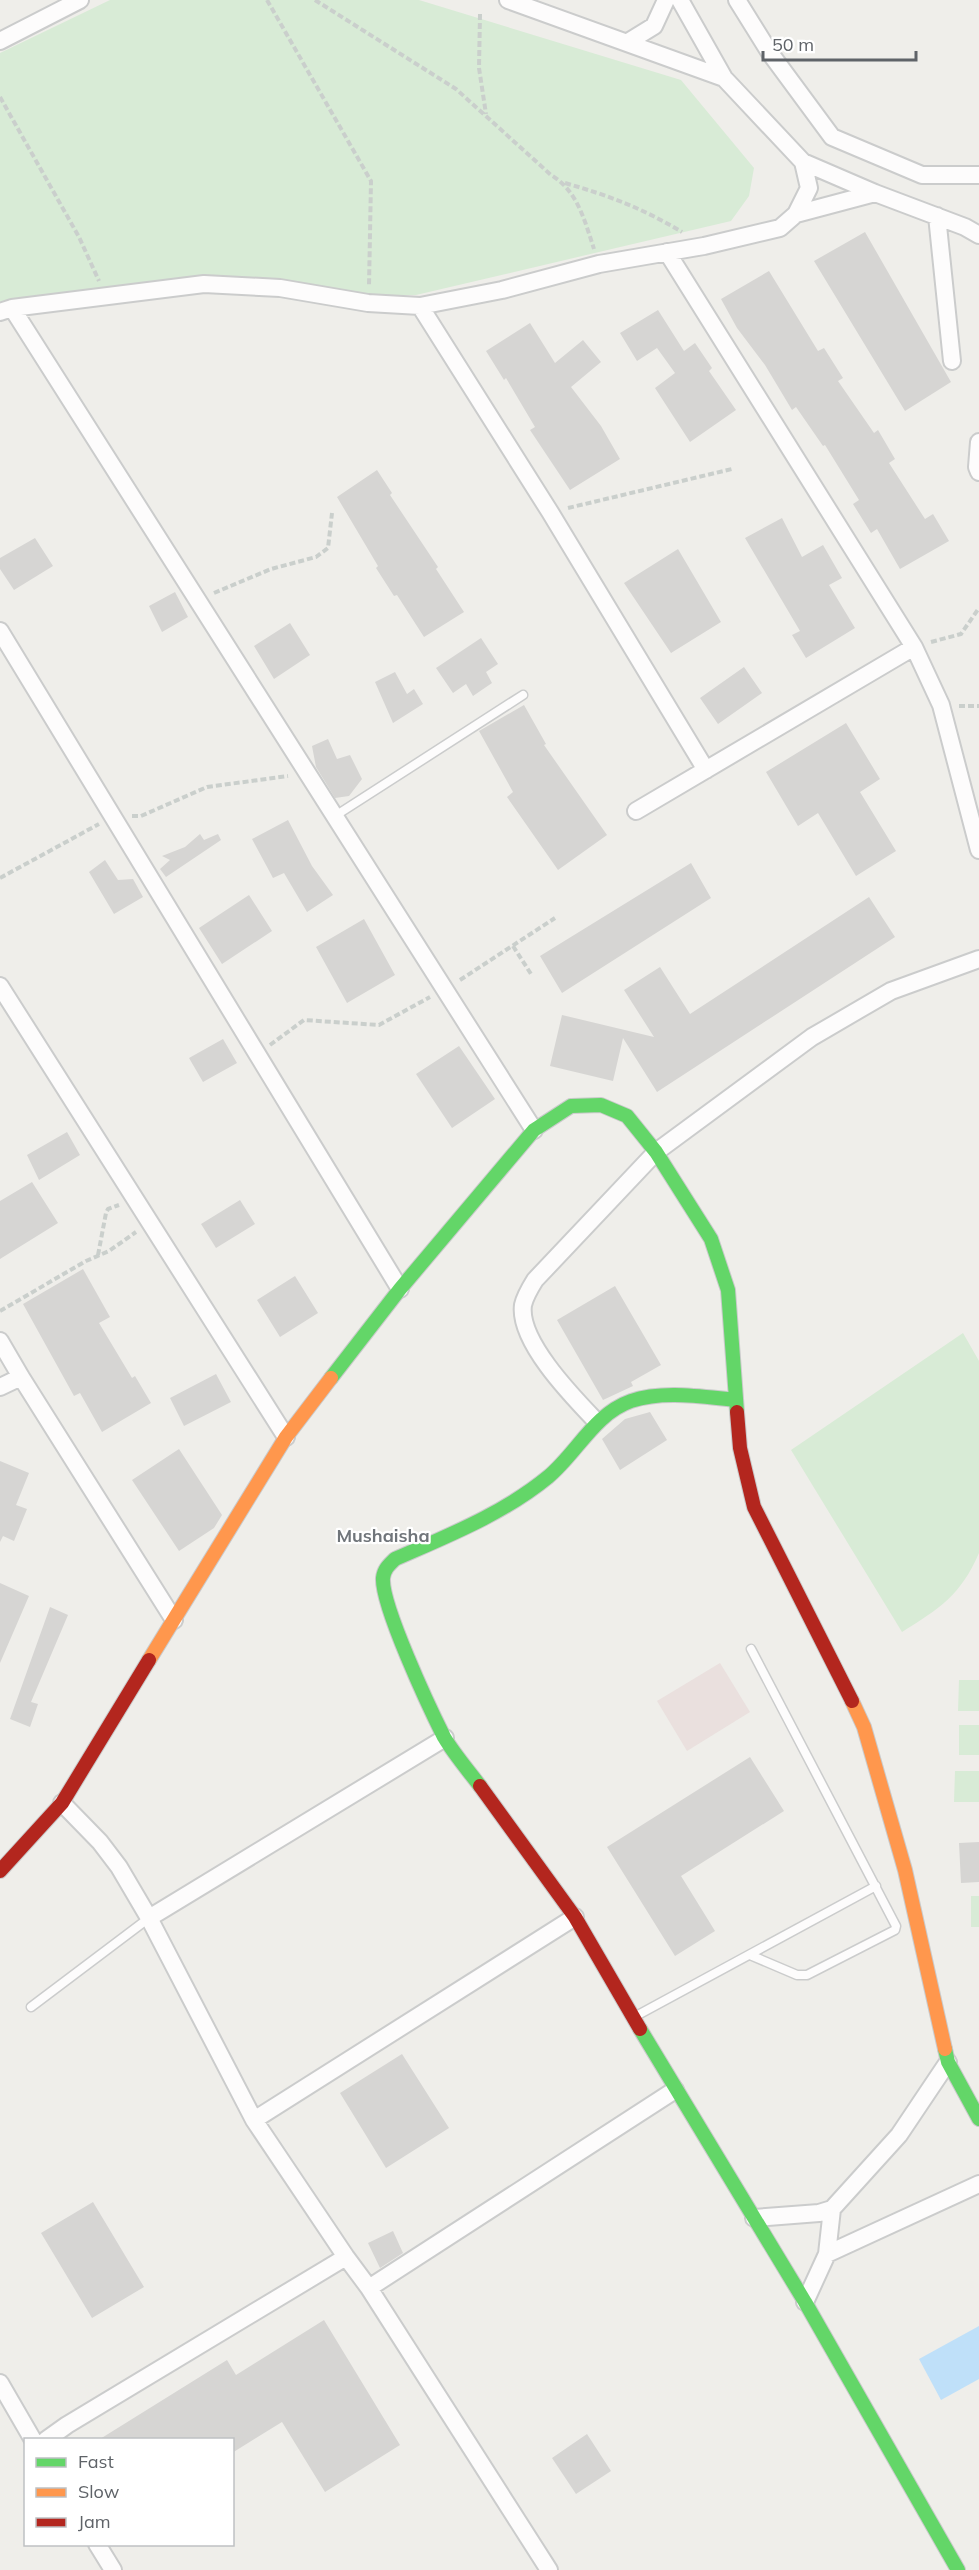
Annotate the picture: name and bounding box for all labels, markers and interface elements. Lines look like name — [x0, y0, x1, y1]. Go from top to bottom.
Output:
scale bar — [763, 24, 916, 62]
text: 50 m — [772, 33, 814, 56]
district label: Mushaisha — [336, 1524, 430, 1547]
legend — [24, 2438, 234, 2546]
text: Fast — [78, 2450, 114, 2473]
text: Slow — [78, 2480, 120, 2503]
text: Jam — [78, 2510, 111, 2533]

